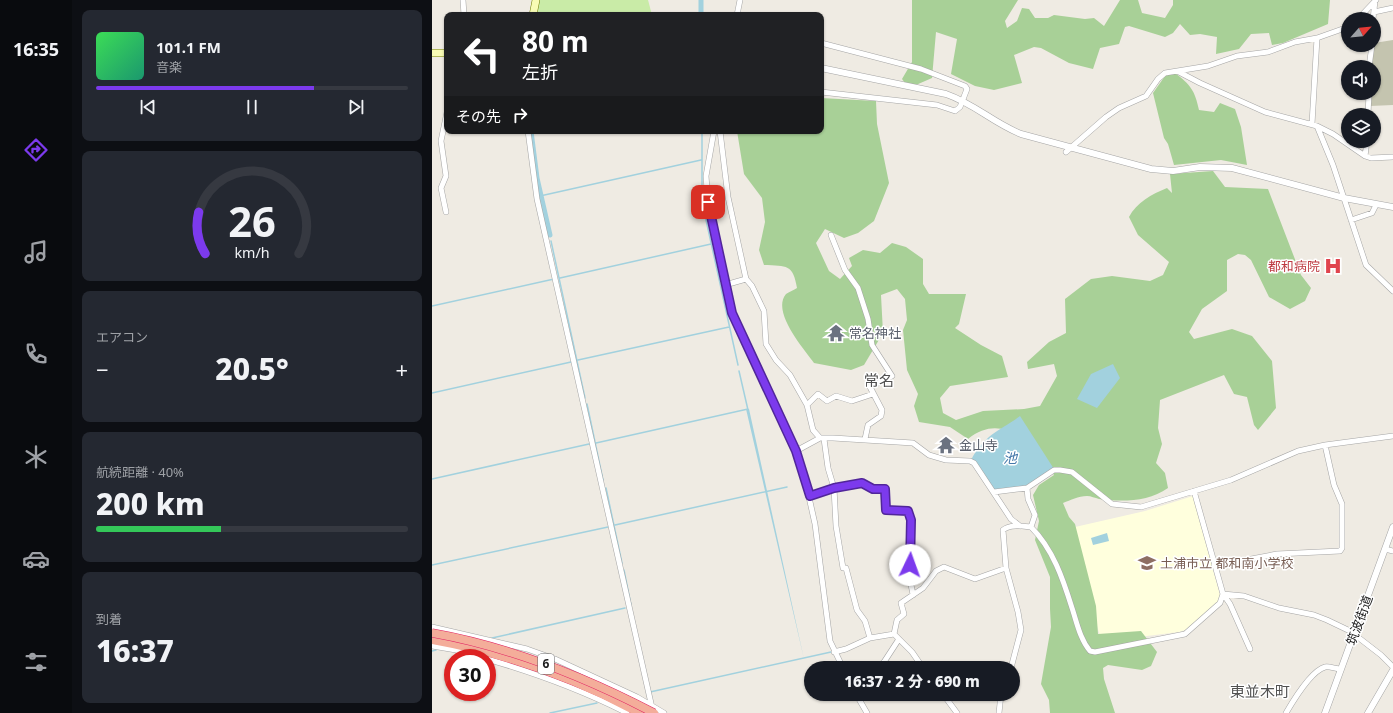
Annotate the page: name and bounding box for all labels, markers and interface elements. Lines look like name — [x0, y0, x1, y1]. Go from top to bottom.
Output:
north arrow — [1341, 12, 1381, 52]
map controls — [1341, 12, 1381, 148]
text: 80 m — [522, 22, 589, 60]
icon: left — [456, 28, 508, 80]
text: 16:35 — [13, 37, 59, 61]
text: 101.1 FM — [156, 37, 221, 57]
text: 音楽 — [156, 58, 182, 76]
text: 左折 — [522, 60, 558, 84]
button: sound — [1341, 60, 1381, 100]
icon: previous — [137, 96, 159, 118]
icon: pause — [241, 96, 263, 118]
icon: next — [345, 96, 367, 118]
icon: right — [509, 104, 531, 126]
text: その先 — [456, 106, 501, 126]
button: layers — [1341, 108, 1381, 148]
icon: directions — [22, 136, 50, 164]
pin — [691, 185, 725, 219]
icon: arrive — [697, 191, 719, 213]
text: 26 — [228, 193, 276, 249]
icon: music — [22, 238, 50, 266]
text: km/h — [234, 242, 270, 261]
hospital icon: 都和病院 — [1323, 256, 1343, 276]
place label: 都和病院 — [1268, 257, 1320, 275]
temple icon: 常名神社 — [826, 323, 846, 343]
place label: 常名神社 — [849, 324, 901, 342]
text: エアコン — [96, 328, 148, 346]
icon: phone — [22, 340, 50, 368]
text: 20.5° — [215, 348, 289, 389]
text: − — [96, 354, 109, 384]
text: + — [395, 354, 408, 384]
district label: 常名 — [864, 370, 894, 390]
temple icon: 金山寺 — [936, 435, 956, 455]
place label: 金山寺 — [959, 436, 998, 454]
icon: climate — [22, 443, 50, 471]
water label: 池 — [1003, 448, 1019, 467]
text: 航続距離 · 40% — [96, 463, 184, 481]
text: 200 km — [96, 483, 205, 524]
position arrow — [889, 544, 931, 586]
icon: car — [22, 545, 50, 573]
school or university icon: 土浦市立 都和南小学校 — [1137, 553, 1157, 573]
place label: 土浦市立 都和南小学校 — [1160, 554, 1293, 572]
street label: 筑波街道 — [1342, 592, 1376, 648]
text: 到着 — [96, 610, 122, 628]
text: 16:37 — [96, 630, 174, 671]
icon: filters — [22, 648, 50, 676]
speed limit sign: 30 — [444, 649, 496, 701]
road number: 6 — [538, 654, 554, 674]
text: 16:37 · 2 分 · 690 m — [844, 671, 980, 691]
district label: 東並木町 — [1230, 681, 1290, 701]

